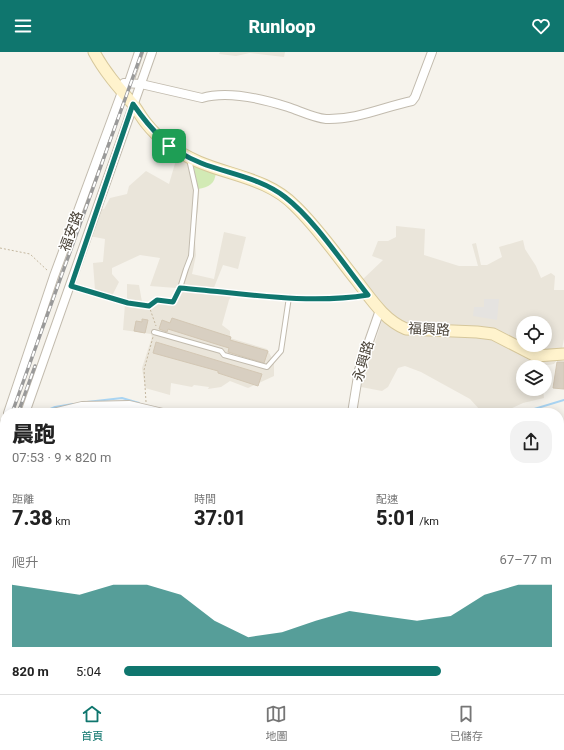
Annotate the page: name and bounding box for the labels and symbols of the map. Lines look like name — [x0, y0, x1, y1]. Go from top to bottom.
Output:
pin — [152, 129, 186, 163]
street label: 福安路 — [56, 209, 86, 253]
street label: 福興路 — [408, 320, 450, 338]
street label: 永興路 — [350, 339, 376, 383]

